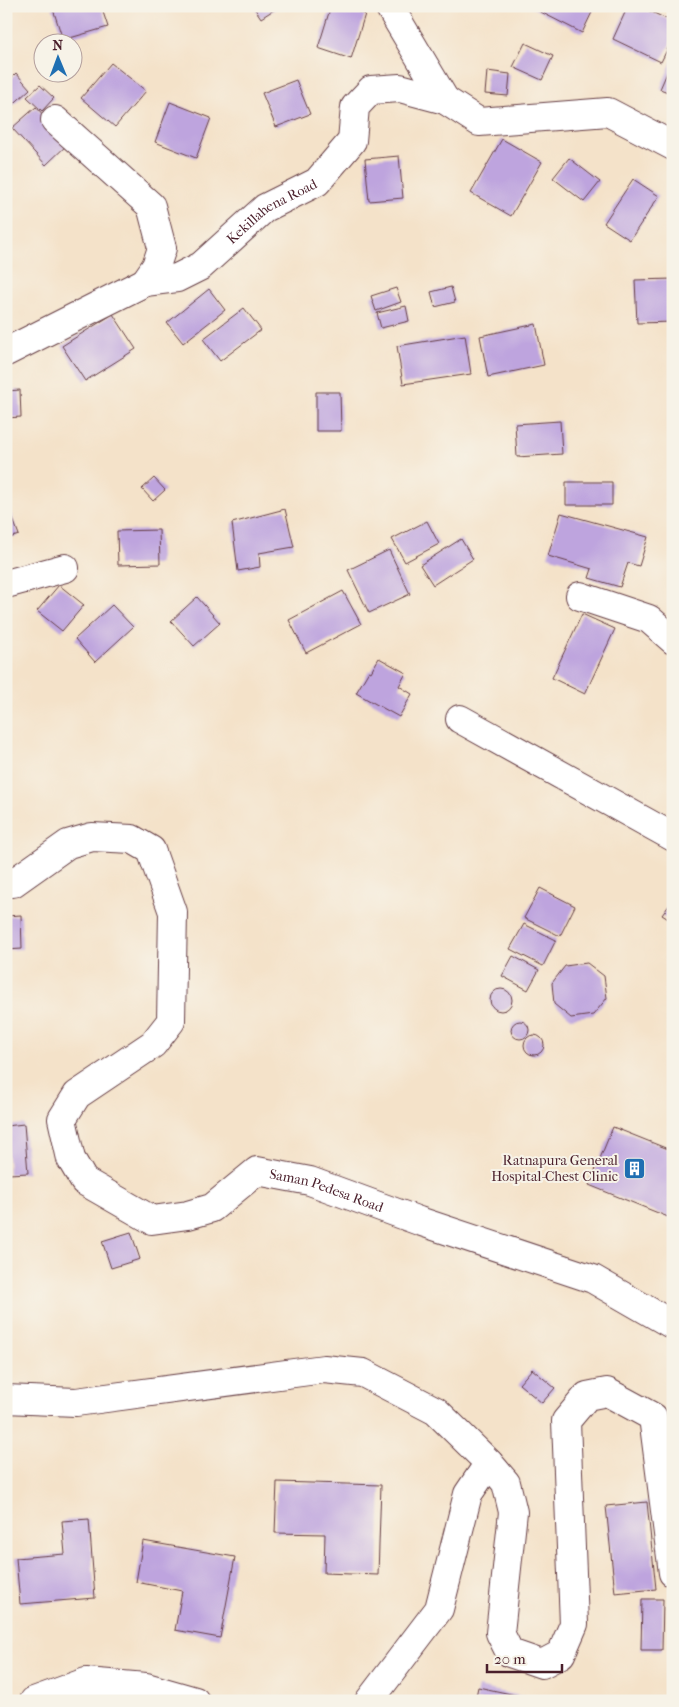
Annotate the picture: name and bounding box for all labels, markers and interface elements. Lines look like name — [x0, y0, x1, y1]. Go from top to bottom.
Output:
north arrow — [32, 32, 82, 82]
text: N — [52, 37, 64, 54]
street label: Kekillahena Road — [223, 175, 320, 247]
place label: Ratnapura General Hospital-Chest Clinic — [491, 1152, 618, 1185]
building icon: Ratnapura General Hospital-Chest Clinic — [622, 1156, 646, 1180]
street label: Saman Pedesa Road — [268, 1165, 386, 1216]
scale bar — [487, 1642, 562, 1674]
text: 20 m — [494, 1650, 526, 1668]

